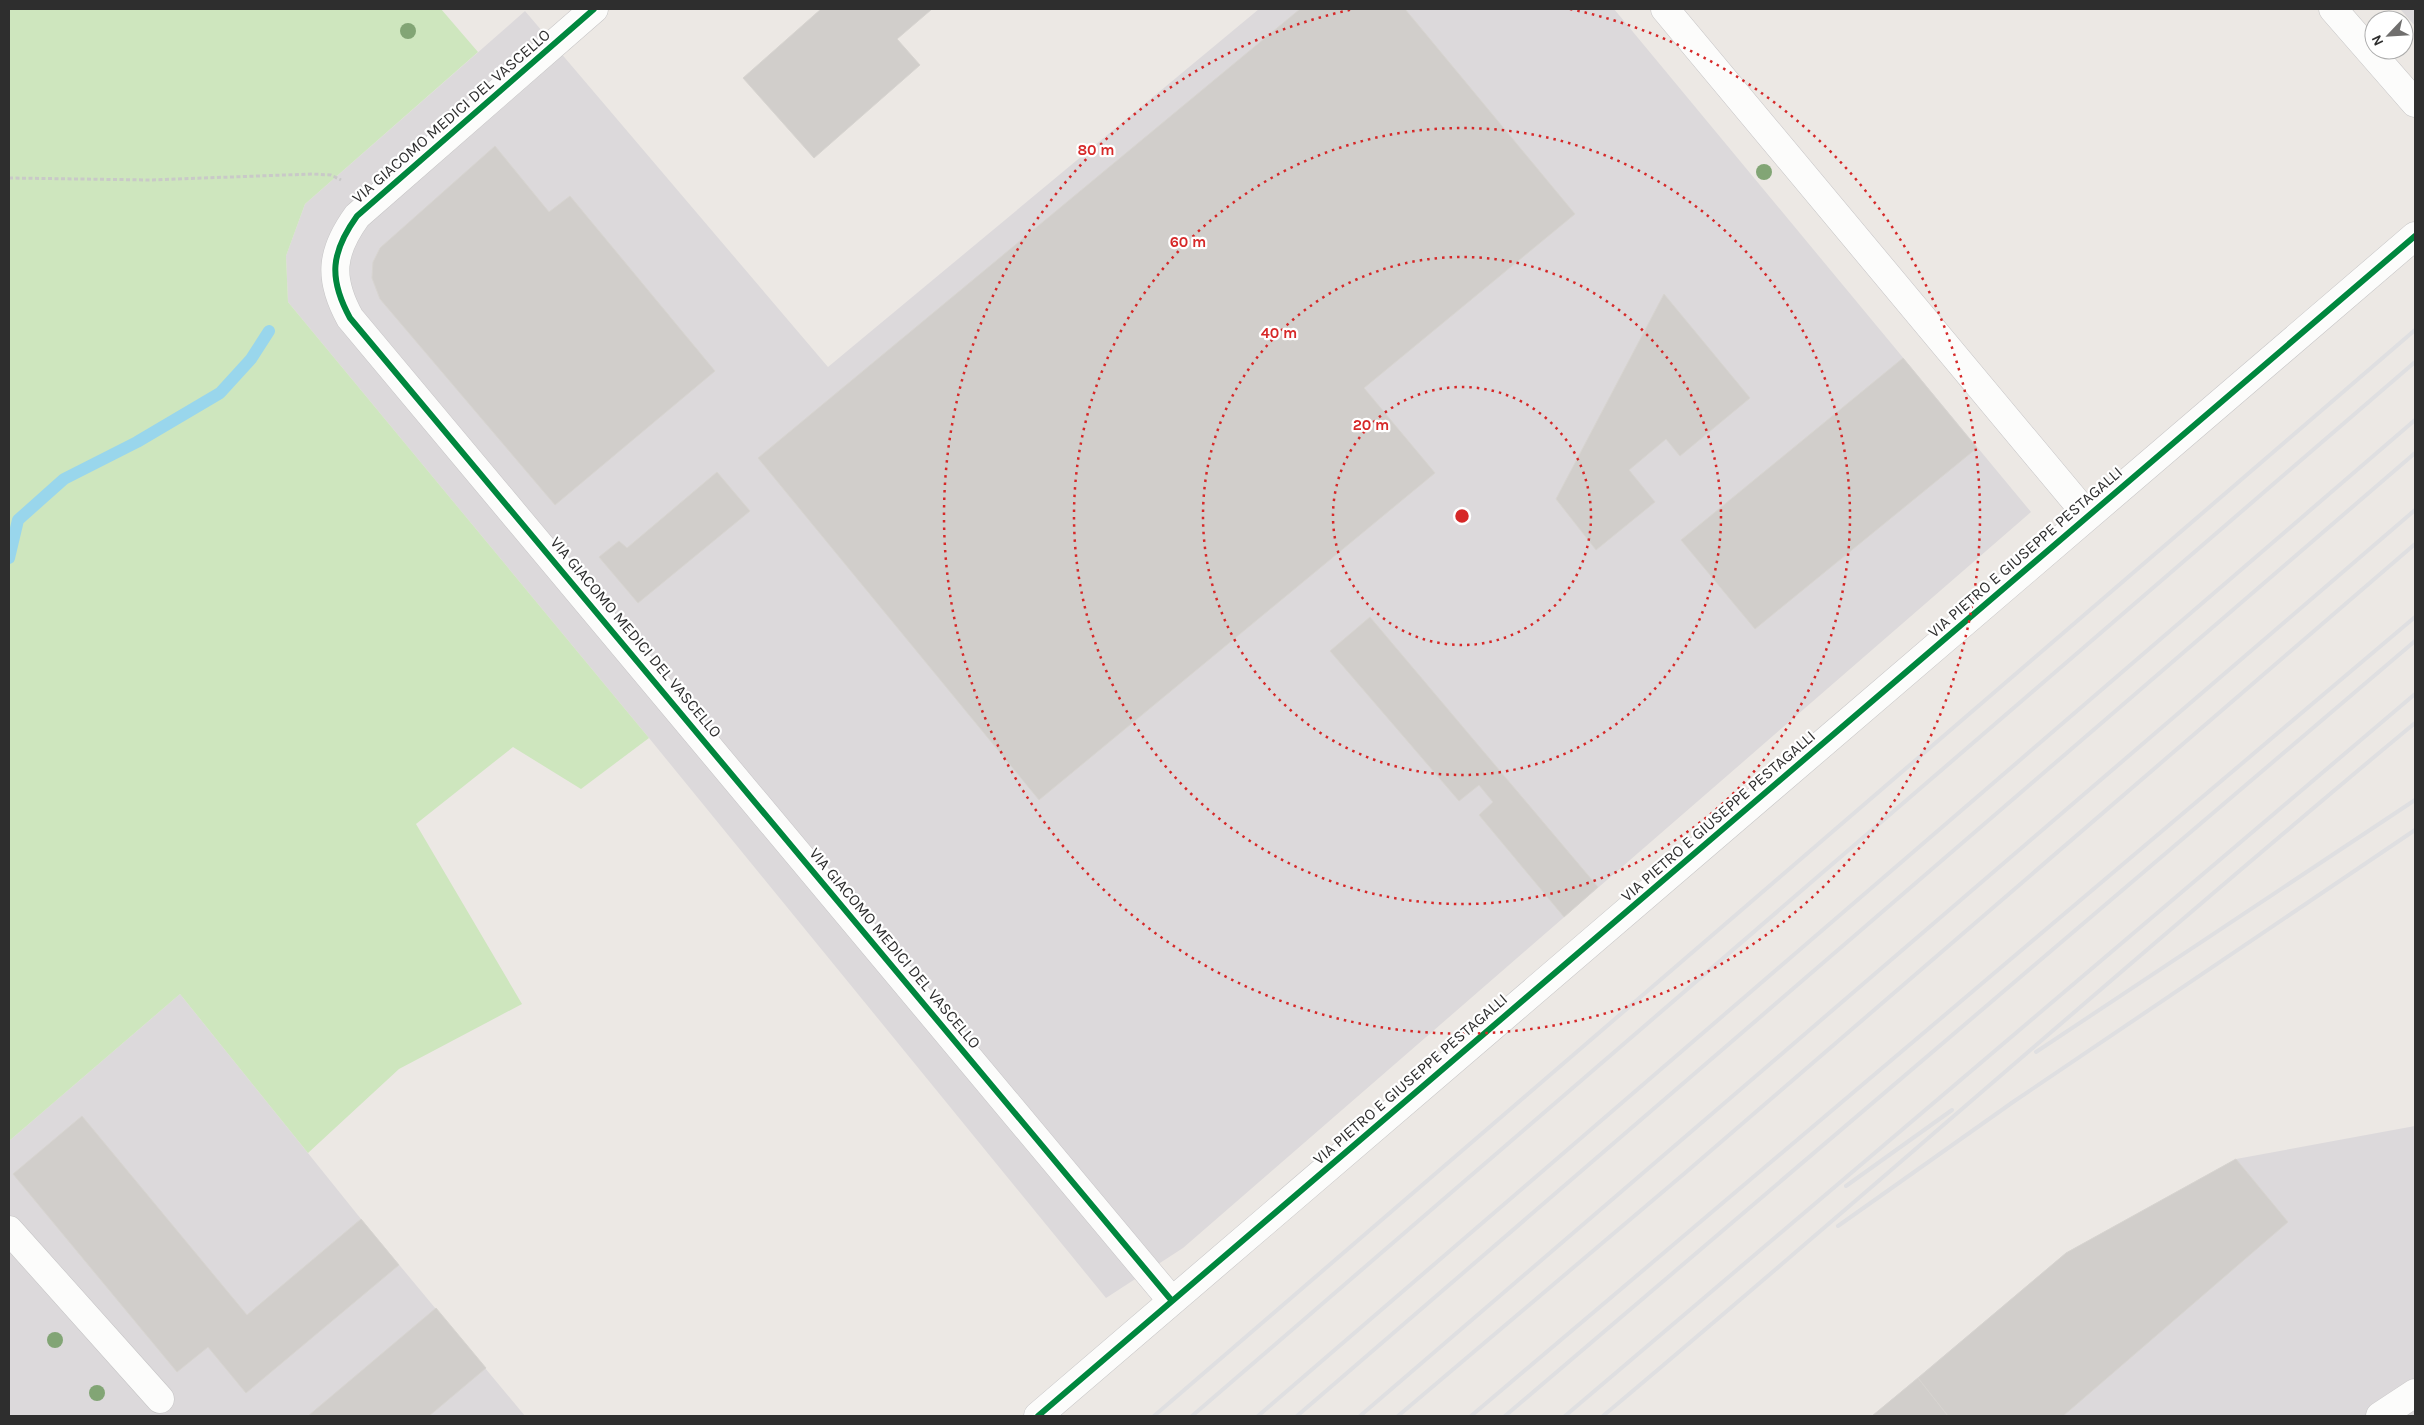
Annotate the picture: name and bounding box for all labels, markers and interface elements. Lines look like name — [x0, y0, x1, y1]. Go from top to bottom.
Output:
north arrow — [2364, 10, 2414, 60]
street label: VIA GIACOMO MEDICI DEL VASCELLO — [348, 25, 554, 207]
text: N — [2368, 32, 2387, 48]
text: 80 m — [1077, 141, 1115, 159]
text: 60 m — [1170, 233, 1206, 251]
text: 40 m — [1261, 324, 1297, 342]
text: 20 m — [1353, 416, 1389, 434]
street label: VIA PIETRO E GIUSEPPE PESTAGALLI — [1924, 463, 2126, 641]
centre of rings — [1453, 507, 1471, 525]
street label: VIA GIACOMO MEDICI DEL VASCELLO — [546, 533, 726, 741]
street label: VIA PIETRO E GIUSEPPE PESTAGALLI — [1617, 727, 1819, 905]
street label: VIA GIACOMO MEDICI DEL VASCELLO — [805, 844, 985, 1052]
street label: VIA PIETRO E GIUSEPPE PESTAGALLI — [1309, 990, 1511, 1168]

